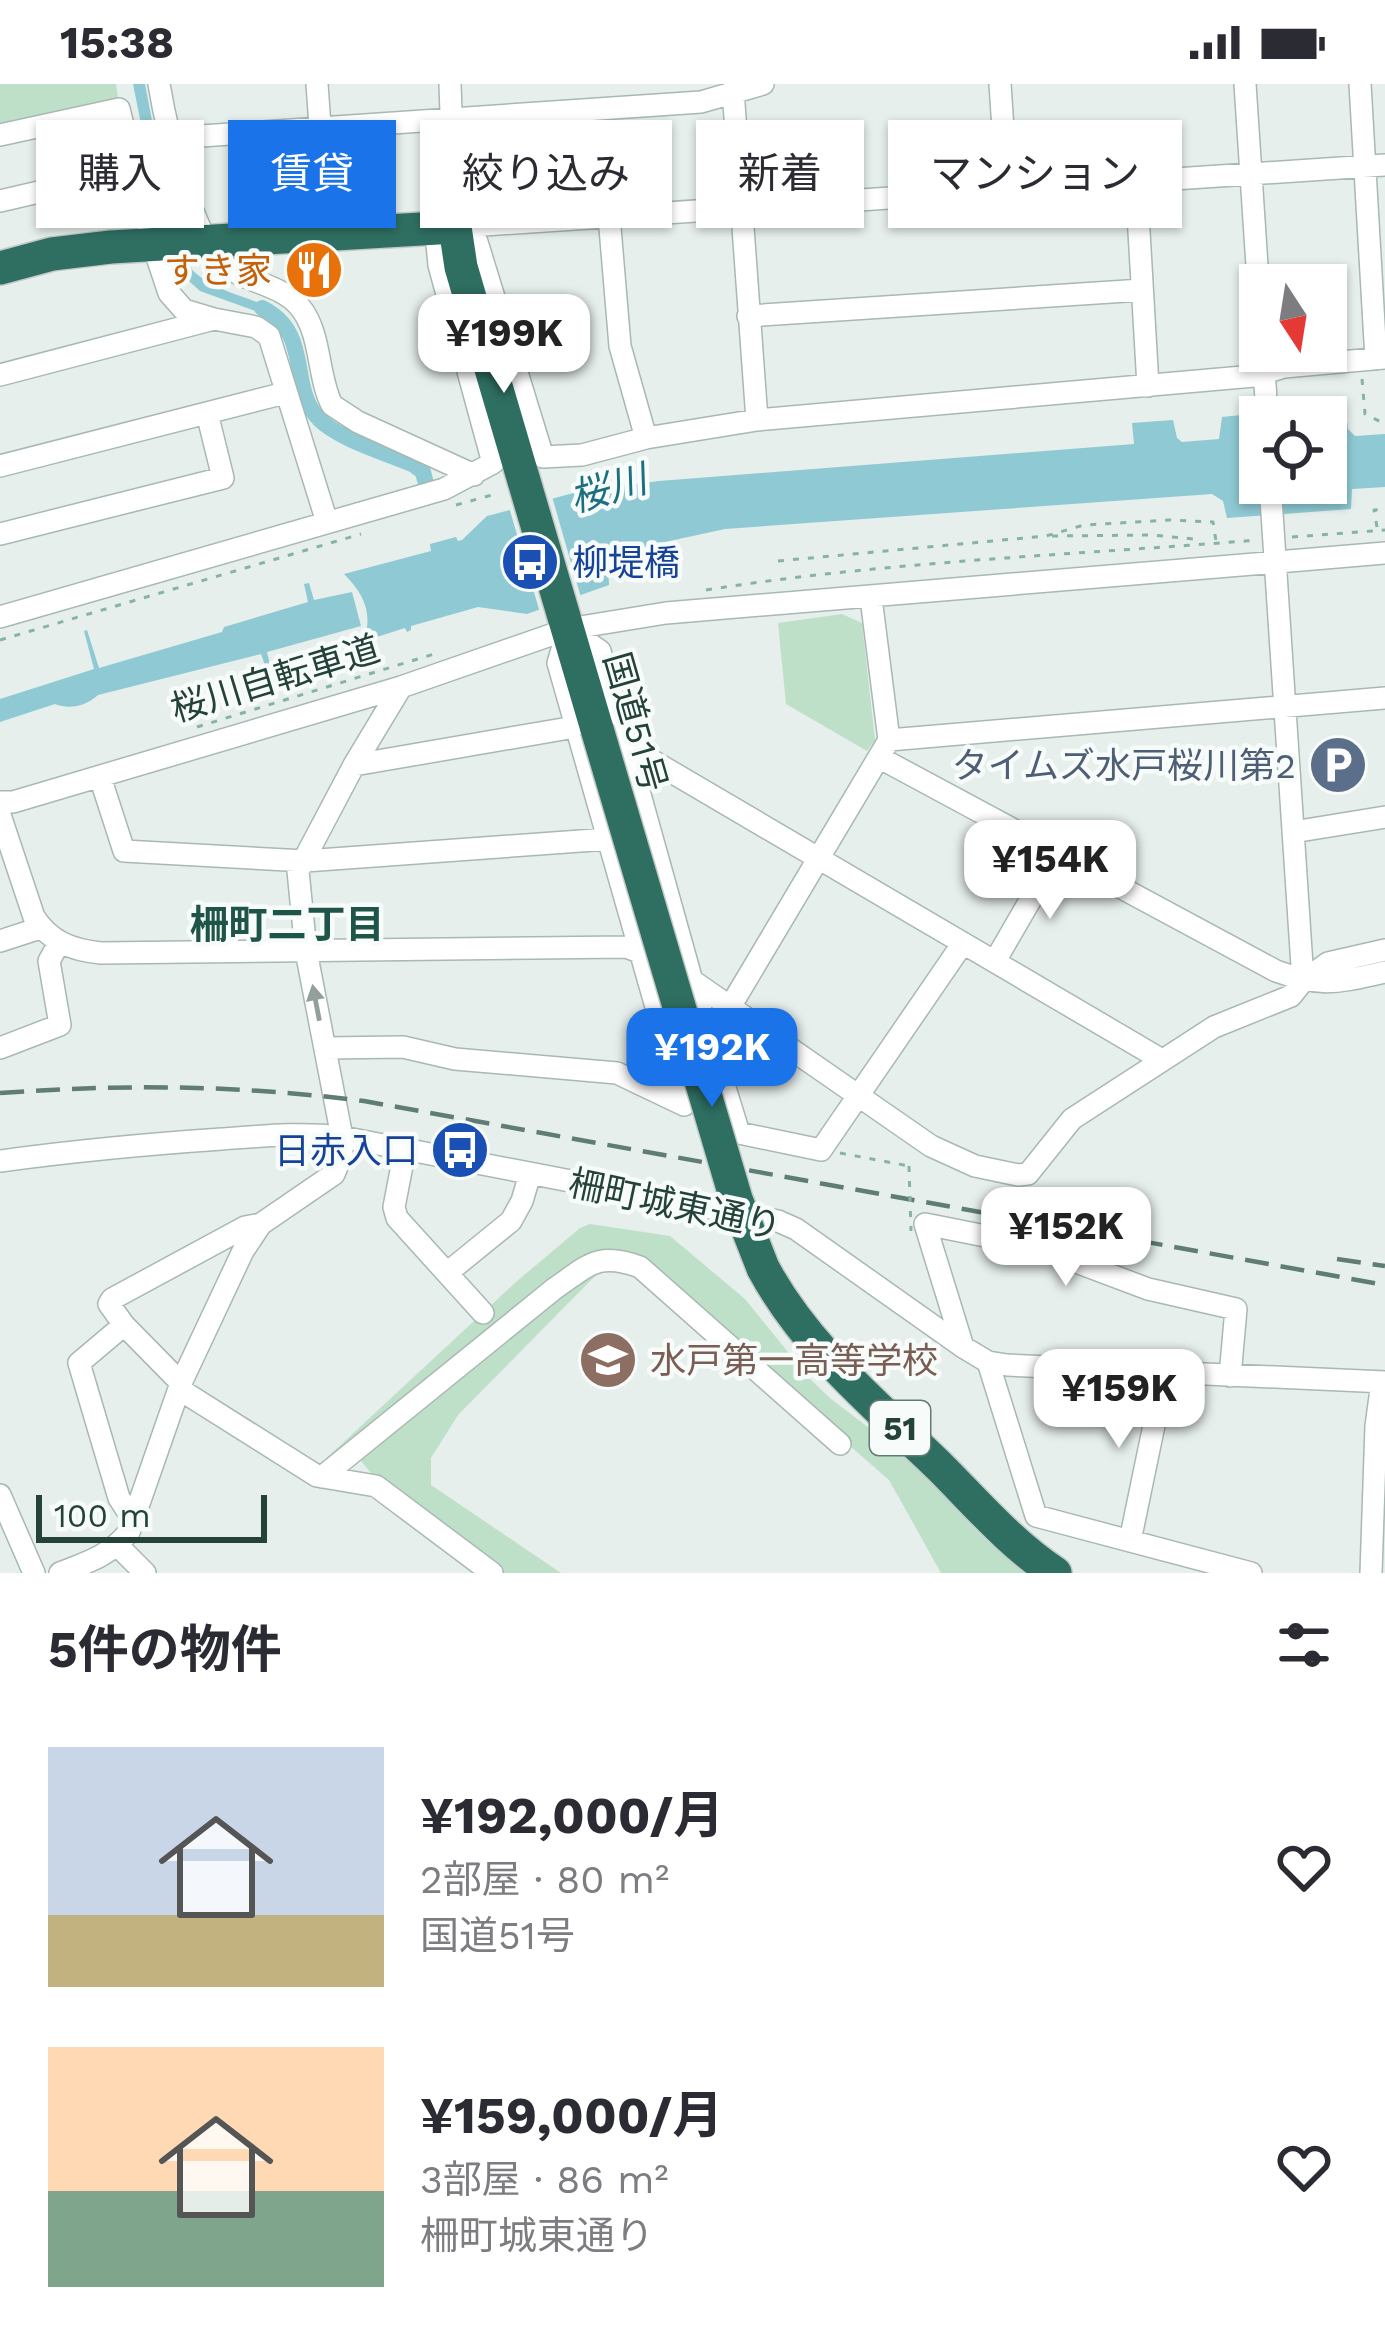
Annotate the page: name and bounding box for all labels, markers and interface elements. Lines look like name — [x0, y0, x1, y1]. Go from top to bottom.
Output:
text: 15:38 — [60, 16, 174, 69]
chip: 購入 — [36, 120, 204, 228]
chip: 賃貸 — [228, 120, 396, 228]
chip: 絞り込み — [420, 120, 672, 228]
chip: 新着 — [696, 120, 864, 228]
chip: マンション — [888, 120, 1182, 228]
restaurant icon: すき家 — [283, 239, 345, 301]
place label: すき家 — [164, 250, 272, 292]
north arrow — [1239, 264, 1347, 372]
map controls — [1239, 264, 1347, 504]
pin: ¥199K — [420, 294, 588, 396]
text: ¥199K — [445, 310, 563, 355]
button: locate — [1239, 396, 1347, 504]
water label: 桜川 — [564, 455, 656, 521]
bus stop icon: 柳堤橋 — [499, 531, 561, 593]
place label: 柳堤橋 — [572, 542, 680, 584]
street label: 桜川自転車道 — [166, 627, 385, 731]
street label: 国道51号 — [595, 648, 675, 797]
parking icon: タイムズ水戸桜川第2 — [1307, 734, 1369, 796]
place label: タイムズ水戸桜川第2 — [952, 745, 1296, 787]
pin: ¥154K — [966, 820, 1134, 922]
text: ¥154K — [991, 836, 1109, 881]
district label: 柵町二丁目 — [189, 902, 385, 947]
one-way arrow — [306, 983, 325, 1021]
pin: ¥192K — [628, 1008, 796, 1110]
text: ¥192K — [653, 1024, 771, 1069]
bus stop icon: 日赤入口 — [429, 1119, 491, 1181]
place label: 日赤入口 — [274, 1130, 418, 1172]
street label: 柵町城東通り — [565, 1162, 785, 1248]
pin: ¥152K — [982, 1187, 1150, 1289]
text: ¥152K — [1008, 1203, 1124, 1248]
school or university icon: 水戸第一高等学校 — [577, 1329, 639, 1391]
place label: 水戸第一高等学校 — [650, 1340, 938, 1382]
pin: ¥159K — [1035, 1349, 1203, 1451]
text: ¥159K — [1061, 1365, 1177, 1410]
road number: 51 — [870, 1401, 930, 1455]
scale bar — [36, 1489, 267, 1542]
text: 100 m — [54, 1496, 151, 1535]
icon: filters — [1271, 1612, 1337, 1678]
text: 5件の物件 — [48, 1620, 282, 1679]
text: ¥192,000/月 — [420, 1786, 724, 1845]
icon: home — [144, 1795, 288, 1939]
icon: heart — [1271, 1834, 1337, 1900]
text: 2部屋 · 80 m² — [420, 1857, 669, 1902]
text: 国道51号 — [420, 1913, 575, 1958]
text: ¥159,000/月 — [420, 2086, 723, 2145]
icon: home — [144, 2095, 288, 2239]
icon: heart — [1271, 2134, 1337, 2200]
text: 3部屋 · 86 m² — [420, 2157, 669, 2202]
text: 柵町城東通り — [420, 2213, 654, 2258]

